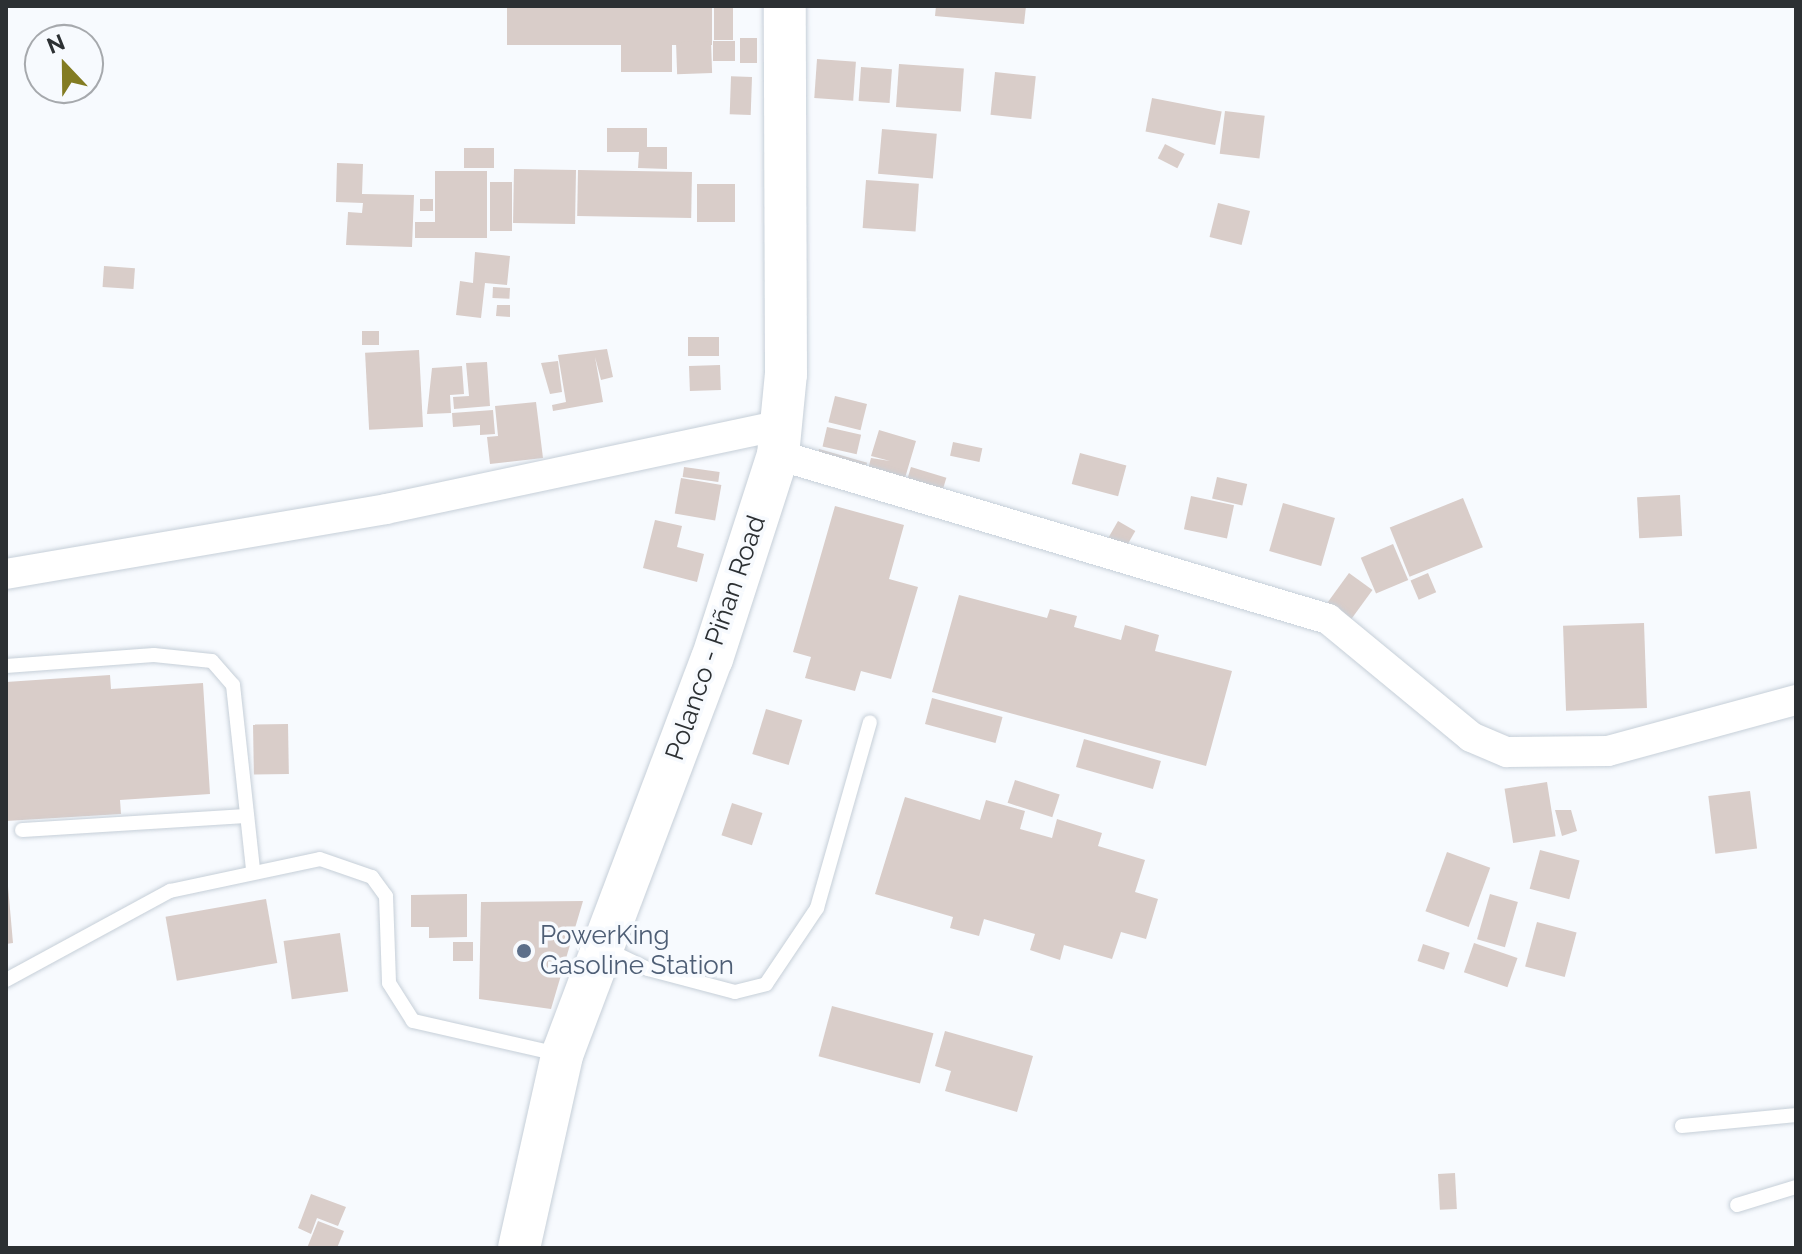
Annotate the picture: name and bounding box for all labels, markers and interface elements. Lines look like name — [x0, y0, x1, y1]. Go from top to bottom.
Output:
north arrow — [24, 24, 104, 104]
text: N — [43, 28, 68, 59]
street label: Polanco - Piñan Road — [659, 511, 773, 765]
place label: PowerKing Gasoline Station — [540, 920, 734, 982]
marker: PowerKing Gasoline Station — [515, 942, 533, 960]

